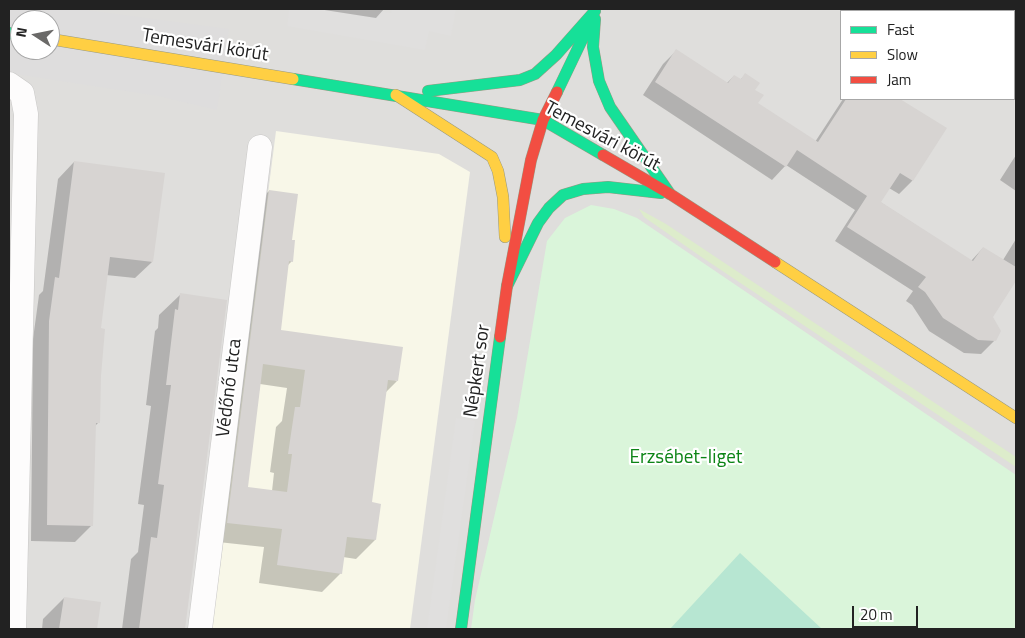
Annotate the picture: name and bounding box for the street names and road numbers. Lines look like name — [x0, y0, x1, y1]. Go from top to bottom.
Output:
street label: Temesvári körút — [140, 25, 270, 67]
street label: Temesvári körút — [540, 97, 664, 177]
street label: Népkert sor — [460, 323, 496, 419]
street label: Védőnő utca — [213, 337, 247, 439]

